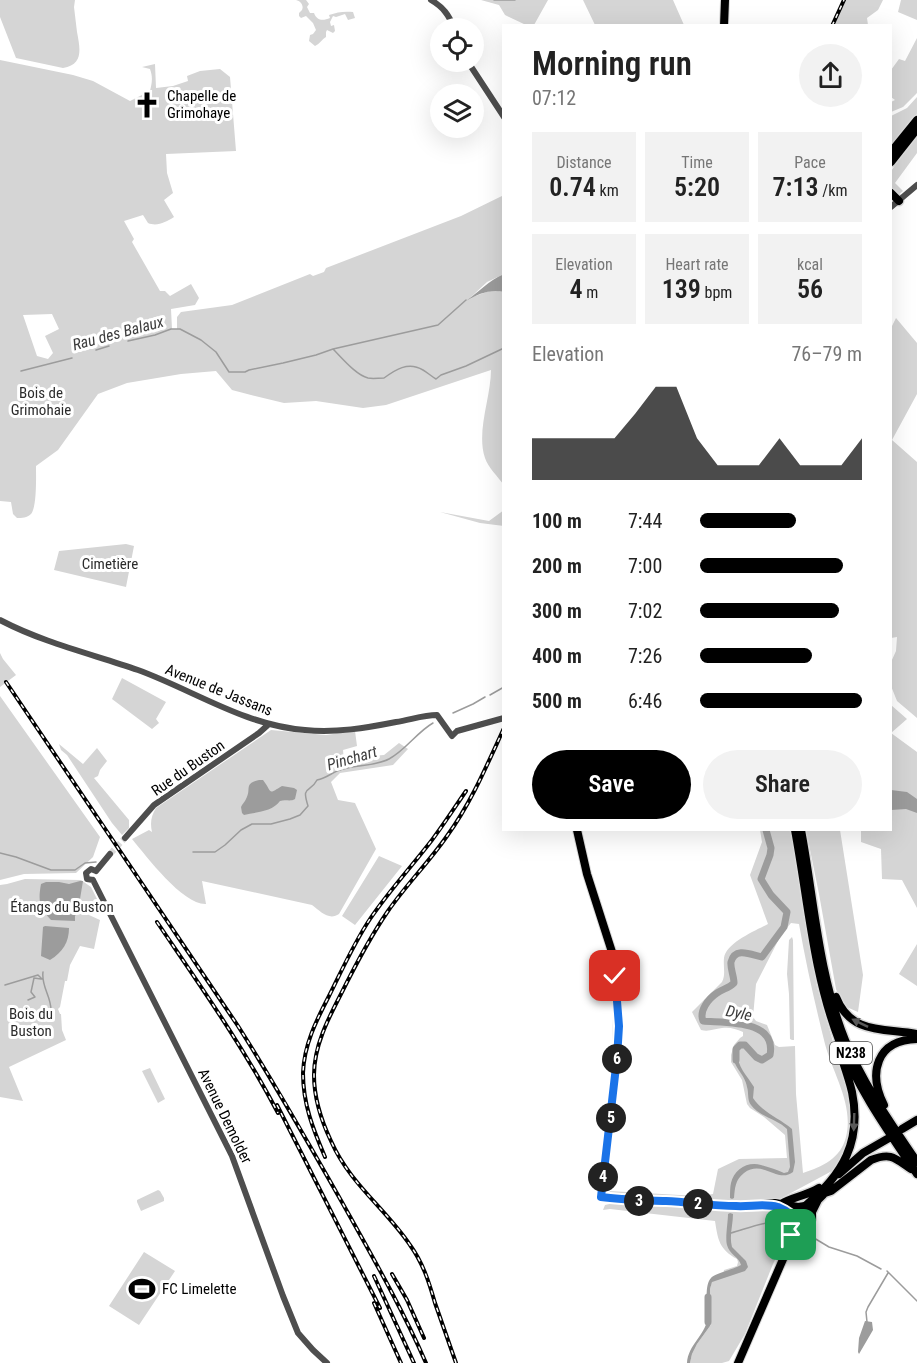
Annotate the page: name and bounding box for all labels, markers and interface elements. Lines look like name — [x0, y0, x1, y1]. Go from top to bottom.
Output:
map controls — [430, 18, 484, 138]
button: locate — [430, 18, 484, 72]
text: Morning run — [532, 44, 692, 83]
button: share — [799, 44, 862, 107]
button: layers — [430, 84, 484, 138]
text: 07:12 — [532, 86, 576, 110]
place label: Chapelle de Grimohaye — [167, 87, 236, 122]
church icon: Chapelle de Grimohaye — [132, 90, 162, 120]
text: Distance — [556, 153, 612, 172]
text: Time — [681, 153, 713, 172]
text: Pace — [794, 153, 826, 172]
text: 0.74 — [549, 172, 596, 202]
text: 5:20 — [674, 172, 720, 202]
text: 7:13 — [773, 172, 819, 202]
text: km — [596, 181, 619, 200]
text: /km — [819, 181, 847, 200]
text: Elevation — [555, 255, 613, 274]
text: Heart rate — [665, 255, 729, 274]
text: kcal — [797, 255, 823, 274]
text: 4 — [570, 274, 583, 304]
text: 139 — [662, 274, 701, 304]
text: 56 — [797, 274, 823, 304]
text: m — [583, 283, 598, 302]
text: bpm — [701, 283, 732, 302]
water label: Rau des Balaux — [70, 312, 166, 354]
text: Elevation — [532, 342, 604, 366]
text: 76–79 m — [791, 342, 862, 366]
park label: Bois de Grimohaie — [11, 384, 71, 419]
text: 100 m — [532, 509, 582, 533]
text: 7:44 — [628, 509, 662, 533]
text: 200 m — [532, 554, 582, 578]
text: 7:00 — [628, 554, 662, 578]
park label: Cimetière — [82, 555, 138, 573]
text: 300 m — [532, 599, 582, 623]
text: 7:02 — [628, 599, 662, 623]
text: 400 m — [532, 644, 582, 668]
text: 7:26 — [628, 644, 662, 668]
street label: Avenue de Jassans — [163, 660, 275, 720]
text: 500 m — [532, 689, 582, 713]
text: 6:46 — [628, 689, 662, 713]
street label: Rue du Buston — [148, 736, 228, 800]
water label: Pinchart — [325, 742, 380, 774]
button: Save — [532, 750, 691, 819]
button: Share — [703, 750, 862, 819]
park label: Étangs du Buston — [10, 898, 114, 916]
pin — [589, 950, 640, 1001]
icon: check — [598, 959, 631, 992]
water label: Dyle — [724, 1001, 754, 1025]
park label: Bois du Buston — [9, 1005, 53, 1040]
one-way arrow — [852, 1018, 869, 1028]
road number: N238 — [830, 1042, 872, 1064]
pin: 6 — [602, 1044, 632, 1074]
text: 6 — [613, 1049, 621, 1068]
street label: Avenue Demolder — [194, 1066, 256, 1167]
pin: 5 — [596, 1103, 626, 1133]
text: 5 — [607, 1108, 615, 1127]
one-way arrow — [849, 1113, 858, 1132]
pin: 4 — [588, 1162, 618, 1192]
text: 4 — [599, 1167, 607, 1186]
pin: 3 — [624, 1186, 654, 1216]
pin: 2 — [683, 1189, 713, 1219]
text: 3 — [635, 1191, 643, 1210]
text: 2 — [694, 1194, 702, 1213]
pin — [765, 1209, 816, 1260]
icon: arrive — [774, 1218, 807, 1251]
sports icon: FC Limelette — [127, 1274, 157, 1304]
place label: FC Limelette — [162, 1280, 236, 1298]

